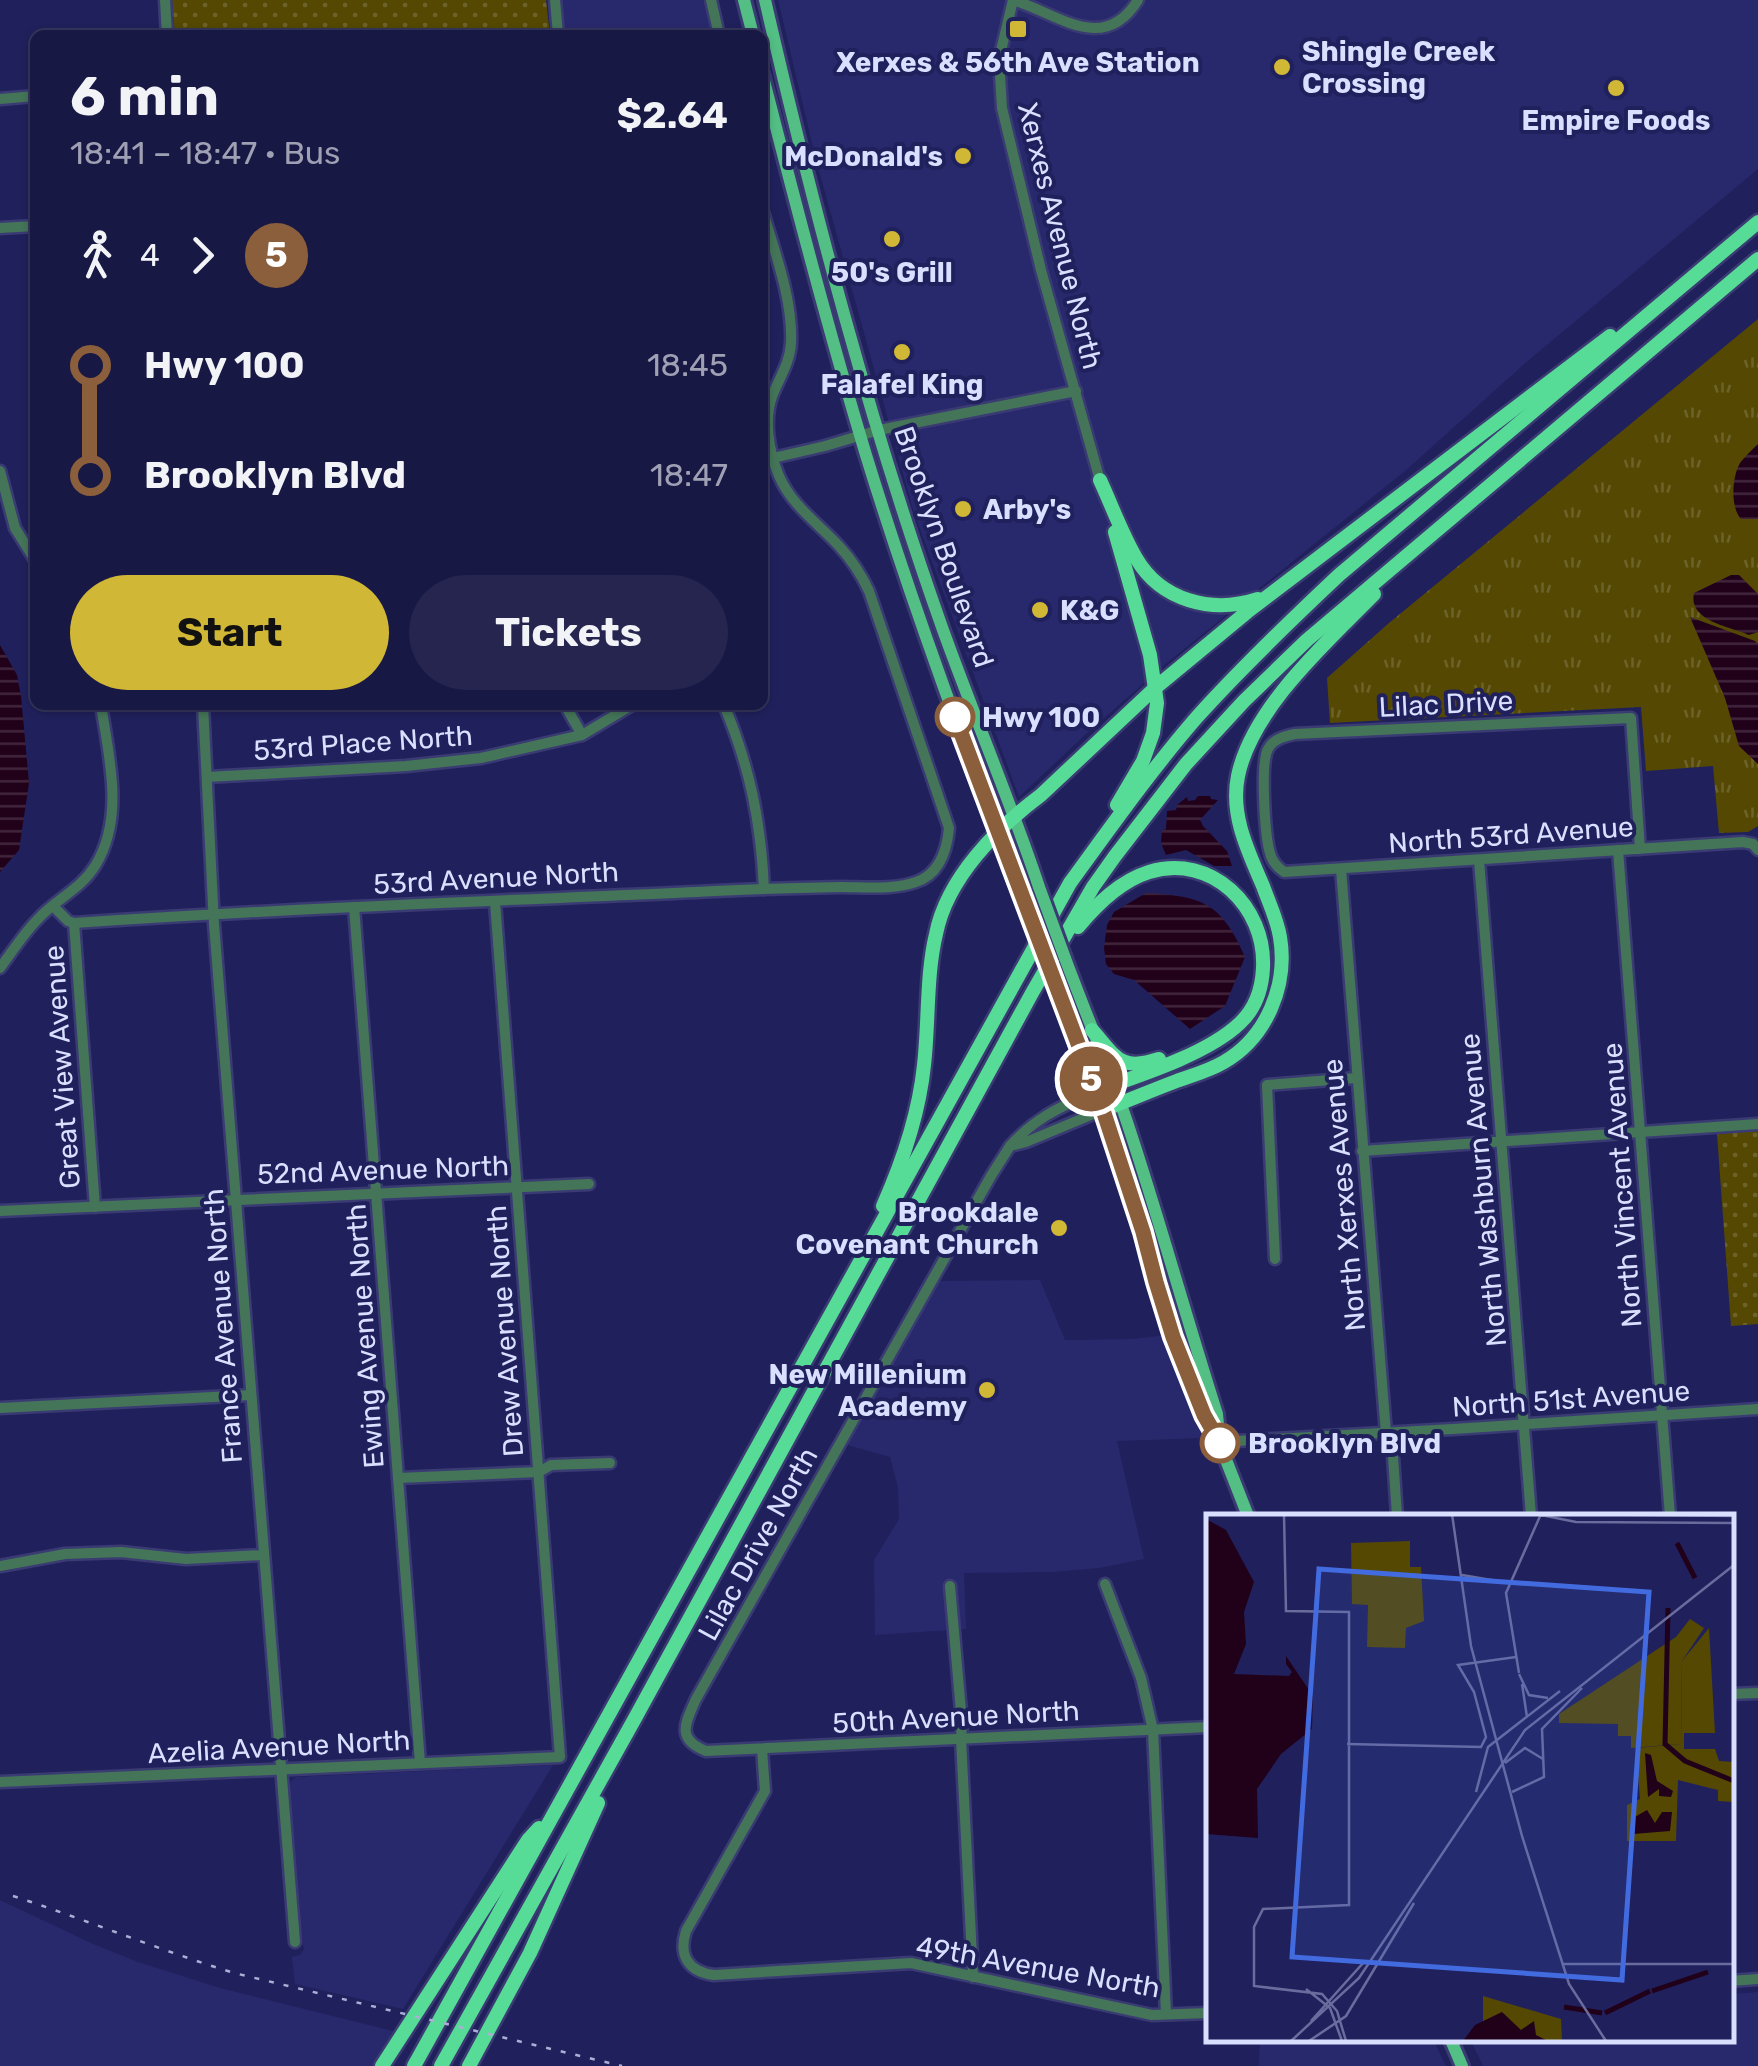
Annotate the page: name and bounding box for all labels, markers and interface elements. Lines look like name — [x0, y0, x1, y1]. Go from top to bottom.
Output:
marker: Xerxes & 56th Ave Station — [1007, 18, 1029, 40]
place label: Shingle Creek Crossing — [1302, 35, 1496, 100]
place label: Xerxes & 56th Ave Station — [836, 46, 1200, 79]
marker: Shingle Creek Crossing — [1271, 56, 1293, 78]
text: 6 min — [70, 64, 219, 129]
marker: Empire Foods — [1605, 77, 1627, 99]
text: $2.64 — [617, 92, 728, 138]
street label: Xerxes Avenue North — [1011, 99, 1109, 373]
place label: Empire Foods — [1522, 104, 1710, 137]
text: 18:41 – 18:47 · Bus — [70, 134, 340, 172]
place label: McDonald's — [784, 140, 943, 173]
marker: McDonald's — [952, 145, 974, 167]
icon: walk — [70, 228, 125, 283]
icon: forward — [175, 228, 230, 283]
marker: 50's Grill — [881, 228, 903, 250]
text: 5 — [265, 234, 288, 276]
text: 4 — [140, 236, 160, 274]
place label: 50's Grill — [831, 256, 953, 289]
marker: Falafel King — [891, 341, 913, 363]
text: Hwy 100 — [144, 342, 305, 388]
text: 18:45 — [647, 346, 728, 384]
place label: Falafel King — [821, 368, 983, 401]
street label: Brooklyn Boulevard — [887, 422, 1001, 672]
text: Brooklyn Blvd — [144, 452, 406, 498]
text: 18:47 — [650, 456, 728, 494]
place label: Arby's — [983, 493, 1071, 526]
marker: Arby's — [952, 498, 974, 520]
button: Start — [70, 575, 389, 690]
button: Tickets — [409, 575, 728, 690]
place label: K&G — [1060, 594, 1120, 627]
marker: K&G — [1029, 599, 1051, 621]
street label: Lilac Drive — [1378, 684, 1514, 724]
marker: Hwy 100 — [936, 698, 974, 736]
place label: Hwy 100 — [982, 701, 1100, 734]
street label: 53rd Place North — [252, 719, 474, 767]
street label: North 53rd Avenue — [1387, 810, 1635, 860]
street label: 53rd Avenue North — [372, 855, 620, 901]
street label: Great View Avenue — [37, 944, 87, 1190]
street label: North Washburn Avenue — [1453, 1032, 1513, 1348]
street label: North Vincent Avenue — [1596, 1042, 1648, 1328]
line badge: 5 — [1058, 1046, 1124, 1112]
street label: North Xerxes Avenue — [1316, 1057, 1372, 1333]
text: 5 — [1080, 1058, 1102, 1100]
street label: 52nd Avenue North — [257, 1149, 509, 1191]
street label: France Avenue North — [197, 1188, 249, 1464]
place label: Brookdale Covenant Church — [796, 1196, 1039, 1261]
street label: Ewing Avenue North — [339, 1203, 391, 1469]
street label: Drew Avenue North — [480, 1204, 530, 1458]
marker: Brookdale Covenant Church — [1048, 1217, 1070, 1239]
place label: New Millenium Academy — [768, 1358, 967, 1423]
street label: North 51st Avenue — [1451, 1374, 1691, 1424]
marker: New Millenium Academy — [976, 1379, 998, 1401]
marker: Brooklyn Blvd — [1201, 1424, 1239, 1462]
place label: Brooklyn Blvd — [1248, 1427, 1441, 1460]
street label: Lilac Drive North — [691, 1442, 825, 1646]
inset map — [1206, 1514, 1733, 2041]
street label: 50th Avenue North — [831, 1694, 1081, 1740]
street label: Azelia Avenue North — [147, 1724, 411, 1770]
street label: 49th Avenue North — [914, 1929, 1162, 2005]

